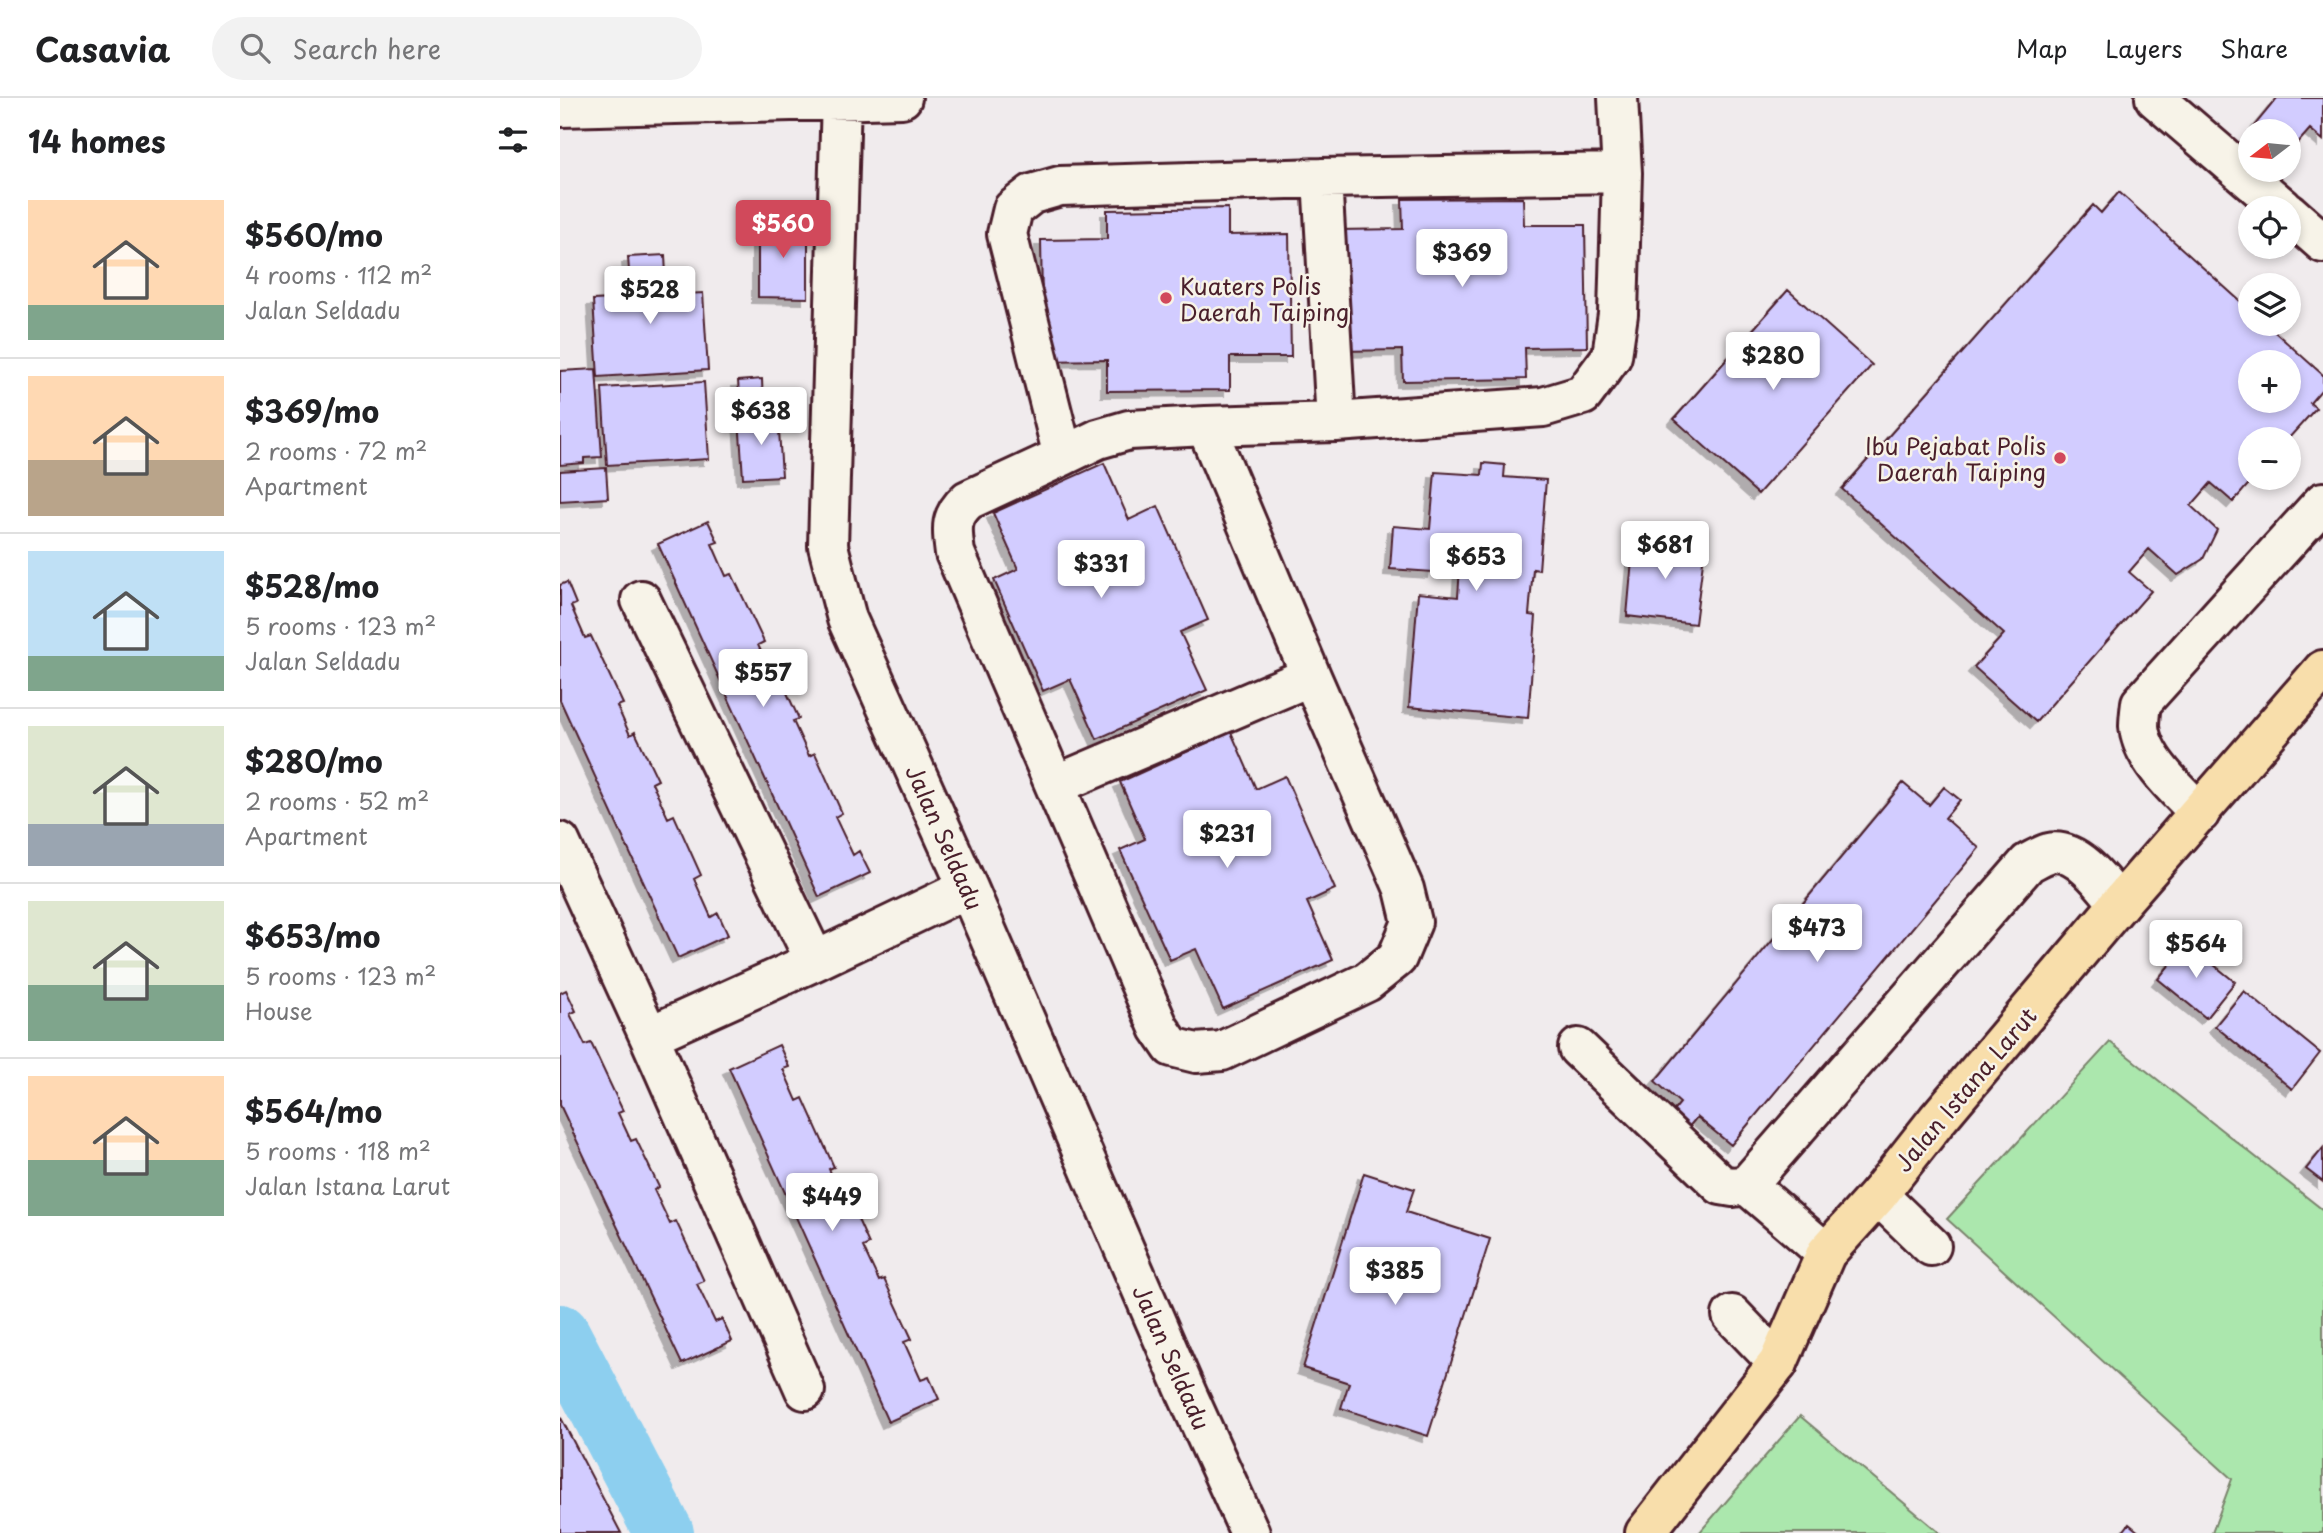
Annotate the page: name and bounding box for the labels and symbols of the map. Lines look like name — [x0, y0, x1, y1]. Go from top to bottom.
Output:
north arrow — [2238, 119, 2301, 182]
pin: $560 — [742, 200, 824, 260]
pin: $369 — [1421, 230, 1503, 289]
pin: $528 — [609, 266, 691, 326]
place label: Kuaters Polis Daerah Taiping — [1180, 268, 1349, 329]
marker: Kuaters Polis Daerah Taiping — [1158, 290, 1174, 306]
pin: $280 — [1732, 332, 1814, 392]
pin: $638 — [720, 388, 802, 447]
place label: Ibu Pejabat Polis Daerah Taiping — [1865, 428, 2046, 489]
marker: Ibu Pejabat Polis Daerah Taiping — [2052, 450, 2068, 466]
pin: $681 — [1624, 522, 1706, 581]
pin: $653 — [1435, 533, 1517, 593]
pin: $331 — [1060, 540, 1142, 600]
pin: $557 — [722, 650, 804, 709]
street label: Jalan Seldadu — [897, 759, 993, 915]
pin: $231 — [1186, 810, 1268, 870]
pin: $473 — [1776, 904, 1858, 964]
pin: $564 — [2155, 920, 2237, 980]
street label: Jalan Istana Larut — [1886, 999, 2044, 1179]
pin: $449 — [791, 1174, 873, 1233]
pin: $385 — [1354, 1248, 1436, 1307]
street label: Jalan Seldadu — [1124, 1279, 1220, 1435]

